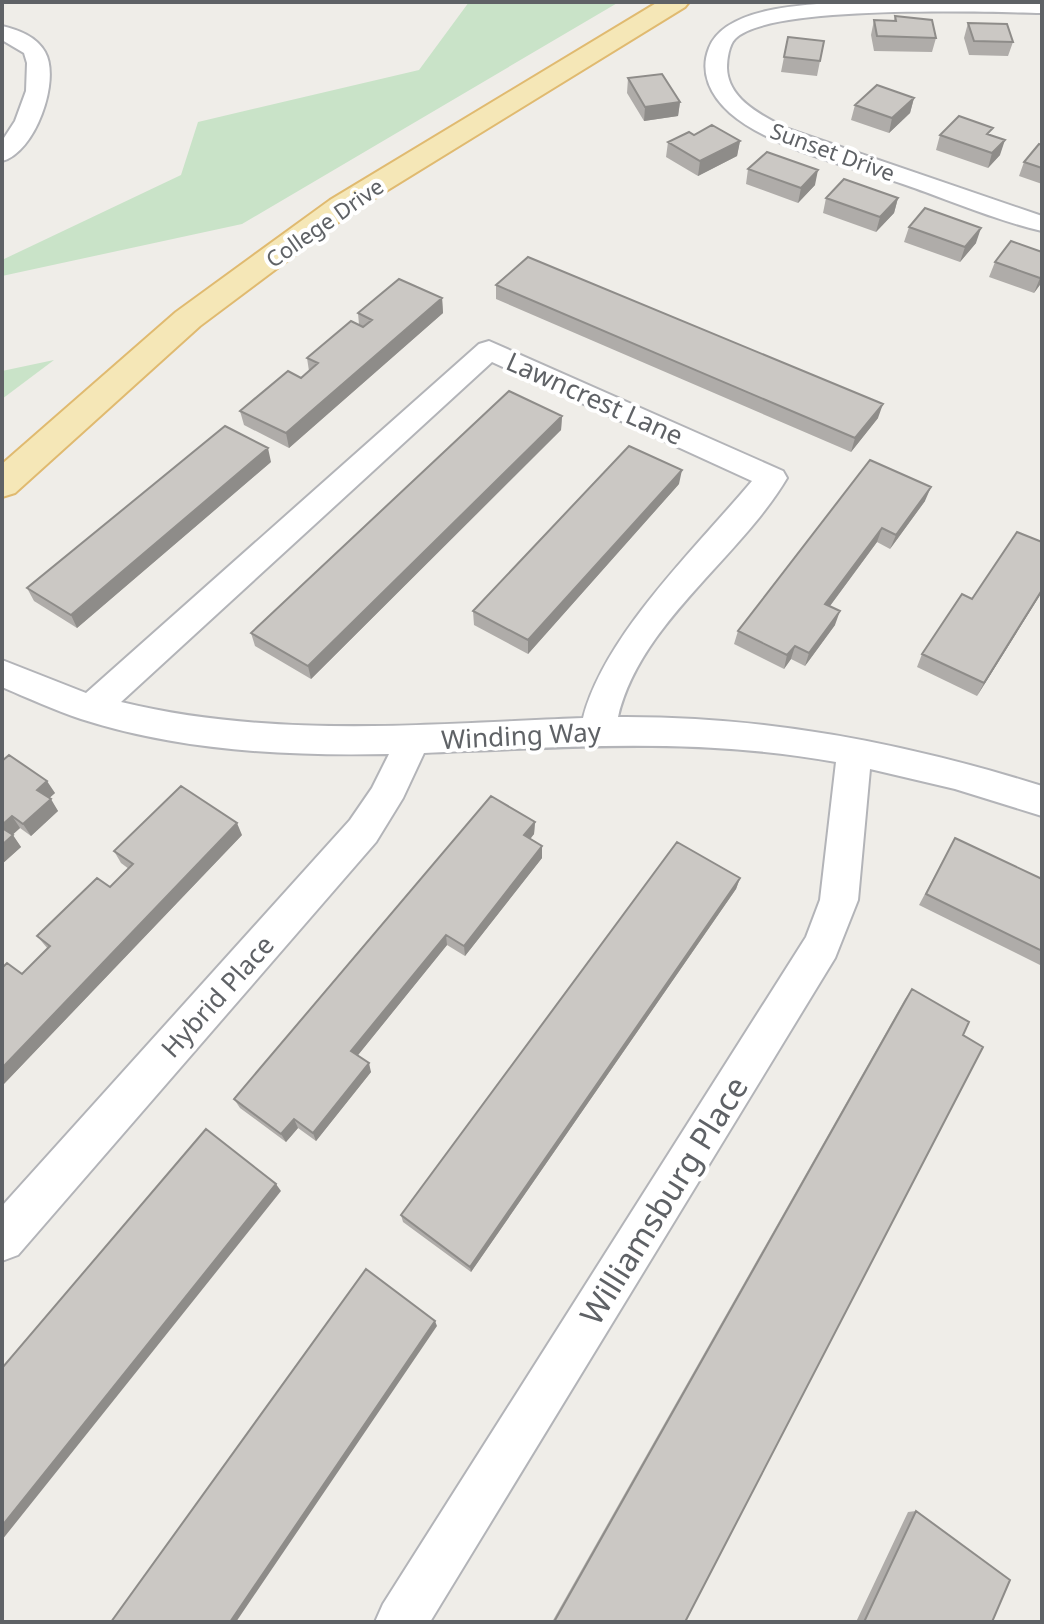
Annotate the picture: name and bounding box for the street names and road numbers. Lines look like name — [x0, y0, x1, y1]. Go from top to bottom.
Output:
street label: Sunset Drive — [767, 115, 899, 187]
street label: College Drive — [259, 170, 389, 274]
street label: Lawncrest Lane — [501, 343, 689, 453]
street label: Winding Way — [440, 713, 603, 757]
street label: Hybrid Place — [152, 927, 282, 1065]
street label: Williamsburg Place — [569, 1068, 757, 1332]

